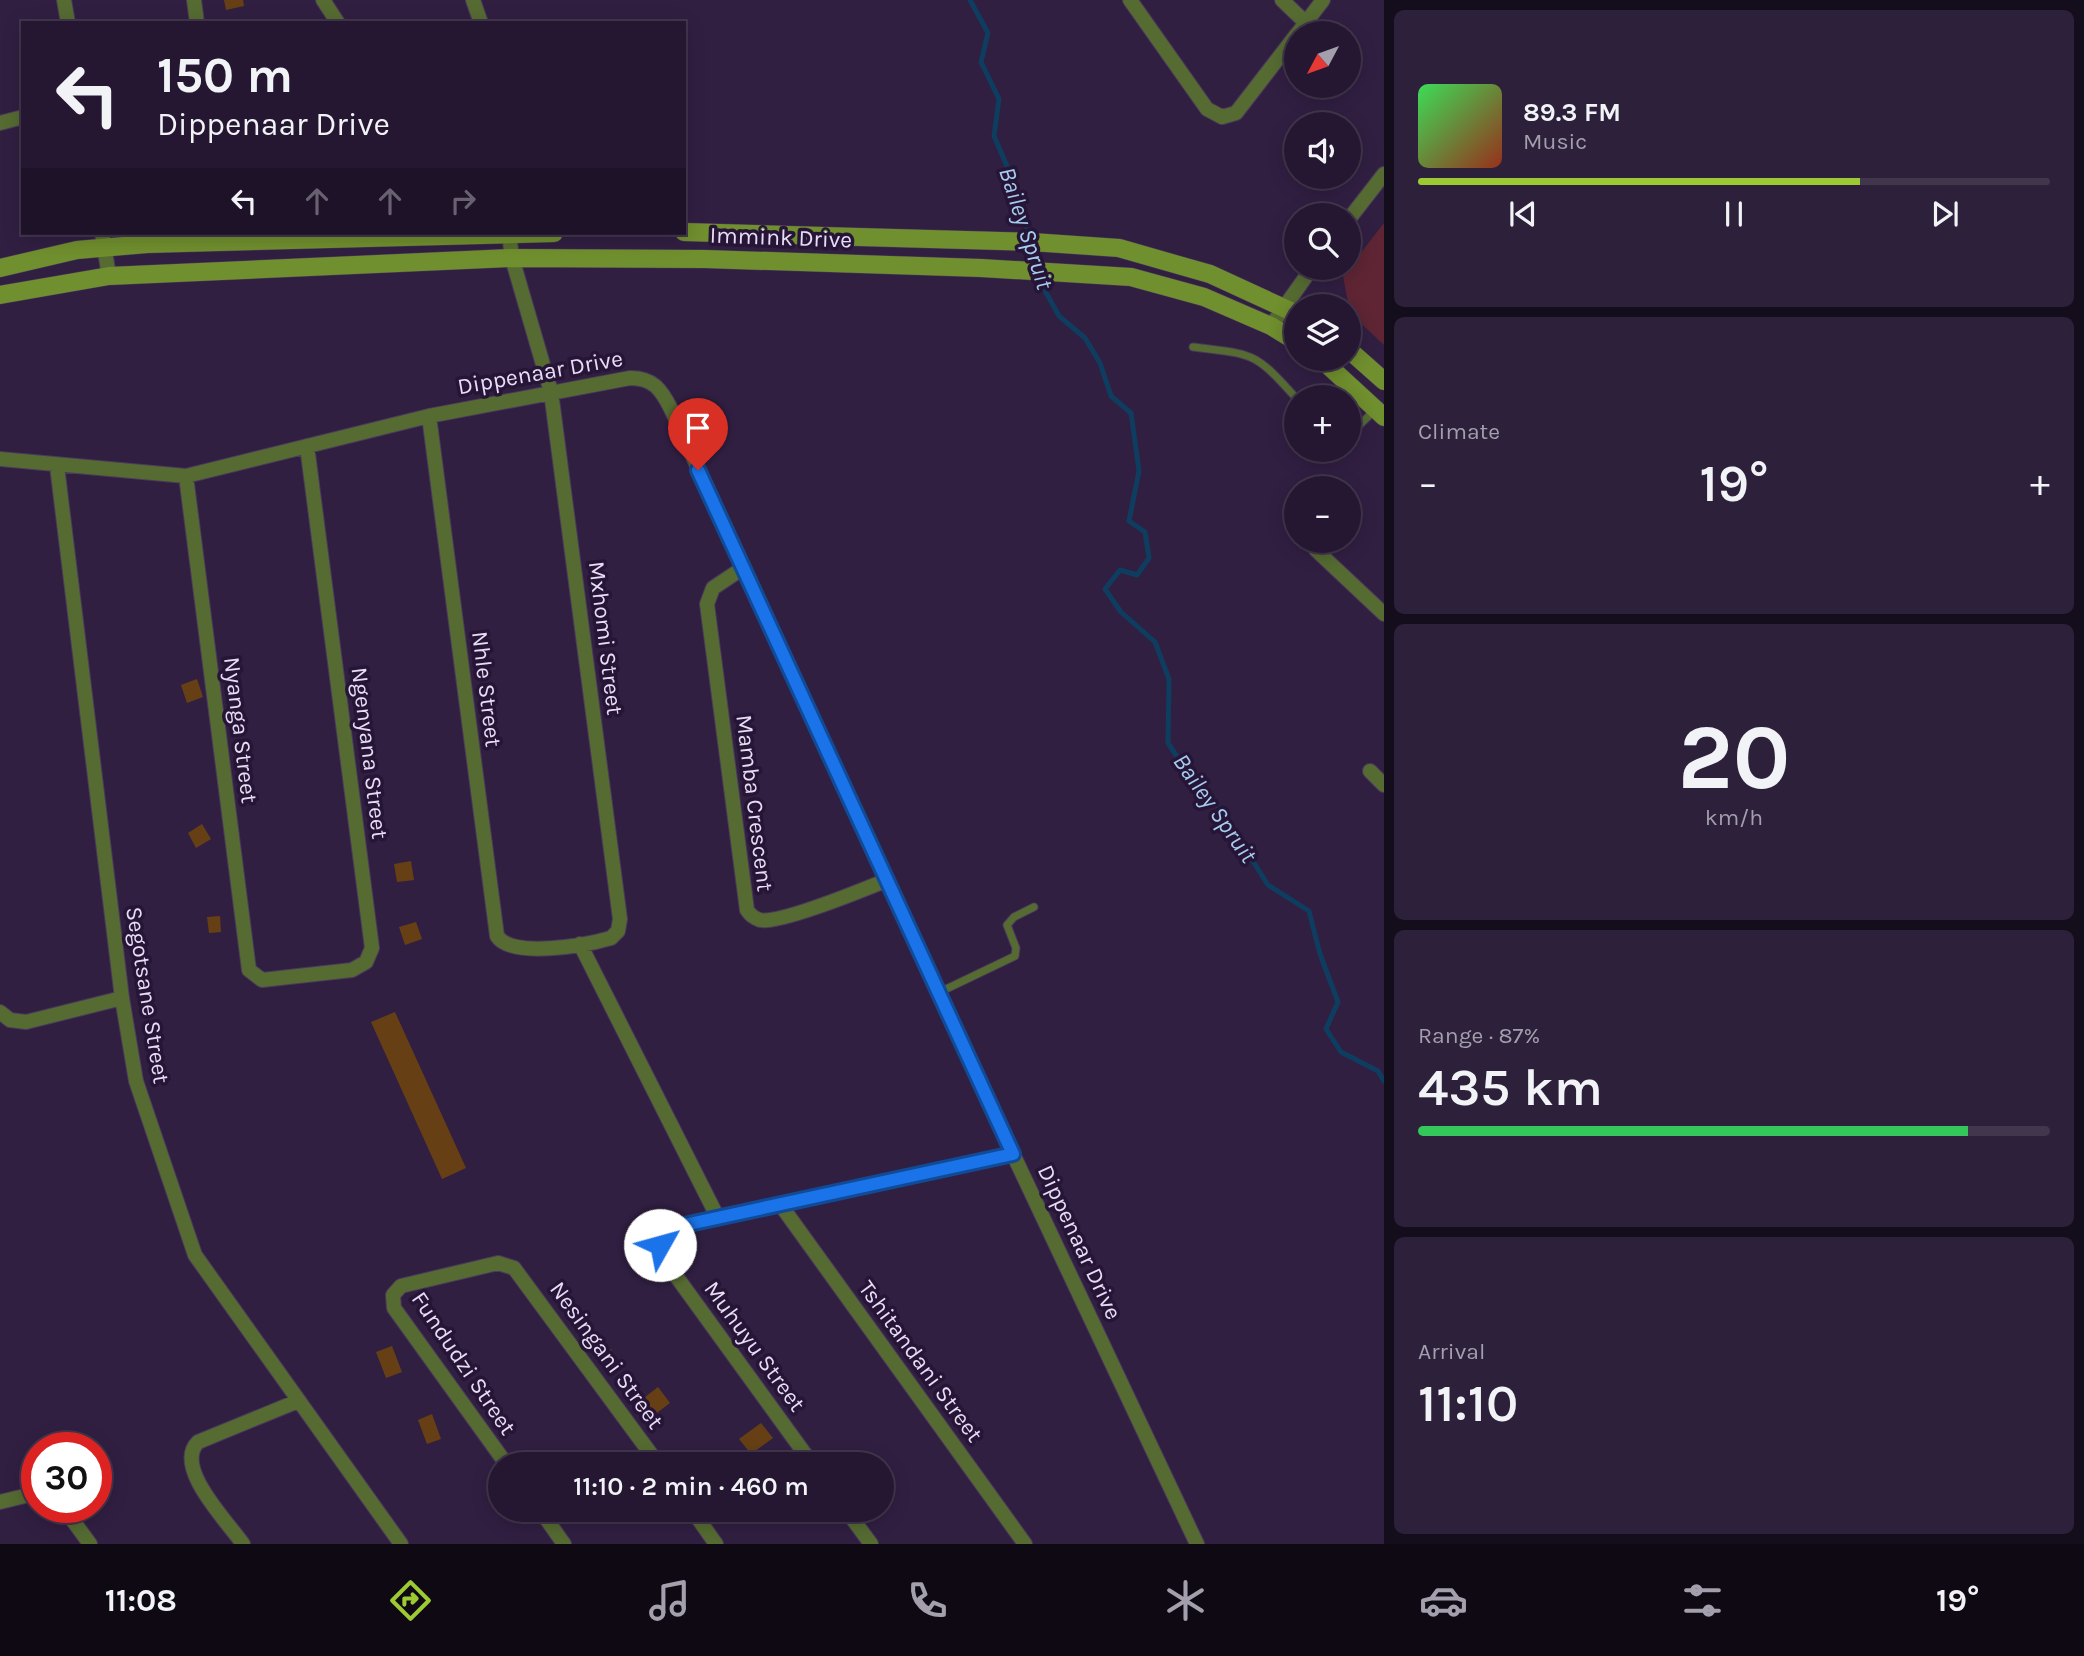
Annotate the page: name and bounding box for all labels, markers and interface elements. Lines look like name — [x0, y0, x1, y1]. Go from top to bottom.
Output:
north arrow — [1284, 21, 1362, 98]
map controls — [1284, 21, 1361, 553]
text: 150 m — [157, 47, 293, 104]
icon: left — [42, 49, 133, 140]
text: 89.3 FM — [1523, 97, 1621, 128]
text: Dippenaar Drive — [157, 106, 390, 143]
button: sound — [1284, 112, 1361, 189]
text: Music — [1523, 128, 1587, 155]
water label: Bailey Spruit — [993, 164, 1059, 293]
icon: left — [225, 182, 263, 220]
icon: ahead — [298, 182, 336, 220]
icon: ahead — [371, 182, 409, 220]
icon: right — [444, 182, 482, 220]
icon: previous — [1504, 195, 1542, 233]
icon: pause — [1715, 195, 1753, 233]
icon: next — [1926, 195, 1964, 233]
button: search — [1284, 203, 1361, 280]
street label: Immink Drive — [709, 222, 853, 253]
button: layers — [1284, 294, 1361, 371]
street label: Dippenaar Drive — [455, 345, 625, 400]
button: + — [1284, 385, 1361, 462]
pin — [668, 398, 728, 470]
icon: arrive — [679, 409, 717, 447]
text: Climate — [1418, 418, 1500, 445]
text: 19° — [1700, 453, 1768, 514]
text: − — [1418, 461, 1438, 506]
text: + — [2030, 461, 2050, 506]
button: − — [1284, 476, 1361, 553]
street label: Mxhomi Street — [583, 560, 628, 717]
street label: Nhle Street — [466, 630, 507, 749]
street label: Nyanga Street — [218, 655, 263, 805]
street label: Ngenyana Street — [346, 666, 393, 841]
text: 20 — [1678, 705, 1790, 811]
street label: Mamba Crescent — [730, 713, 779, 893]
water label: Bailey Spruit — [1167, 748, 1263, 869]
text: km/h — [1705, 804, 1763, 831]
street label: Segotsane Street — [120, 905, 175, 1086]
text: Range · 87% — [1418, 1022, 1540, 1049]
text: 435 km — [1418, 1057, 1603, 1118]
street label: Dippenaar Drive — [1032, 1161, 1127, 1324]
position arrow — [623, 1208, 697, 1282]
street label: Tshitandani Street — [853, 1275, 988, 1448]
street label: Nesingani Street — [544, 1276, 669, 1434]
street label: Muhuyu Street — [698, 1276, 811, 1417]
street label: Fundudzi Street — [406, 1287, 522, 1440]
text: Arrival — [1418, 1338, 1485, 1365]
text: 11:10 — [1418, 1373, 1518, 1434]
speed limit sign: 30 — [21, 1432, 112, 1523]
text: 11:10 · 2 min · 460 m — [573, 1471, 809, 1502]
icon: directions — [386, 1576, 435, 1625]
icon: music — [645, 1576, 694, 1625]
icon: phone — [903, 1576, 952, 1625]
icon: climate — [1161, 1576, 1210, 1625]
icon: car — [1419, 1576, 1468, 1625]
icon: filters — [1678, 1576, 1727, 1625]
text: 11:08 — [105, 1582, 177, 1619]
text: 19° — [1936, 1582, 1979, 1619]

